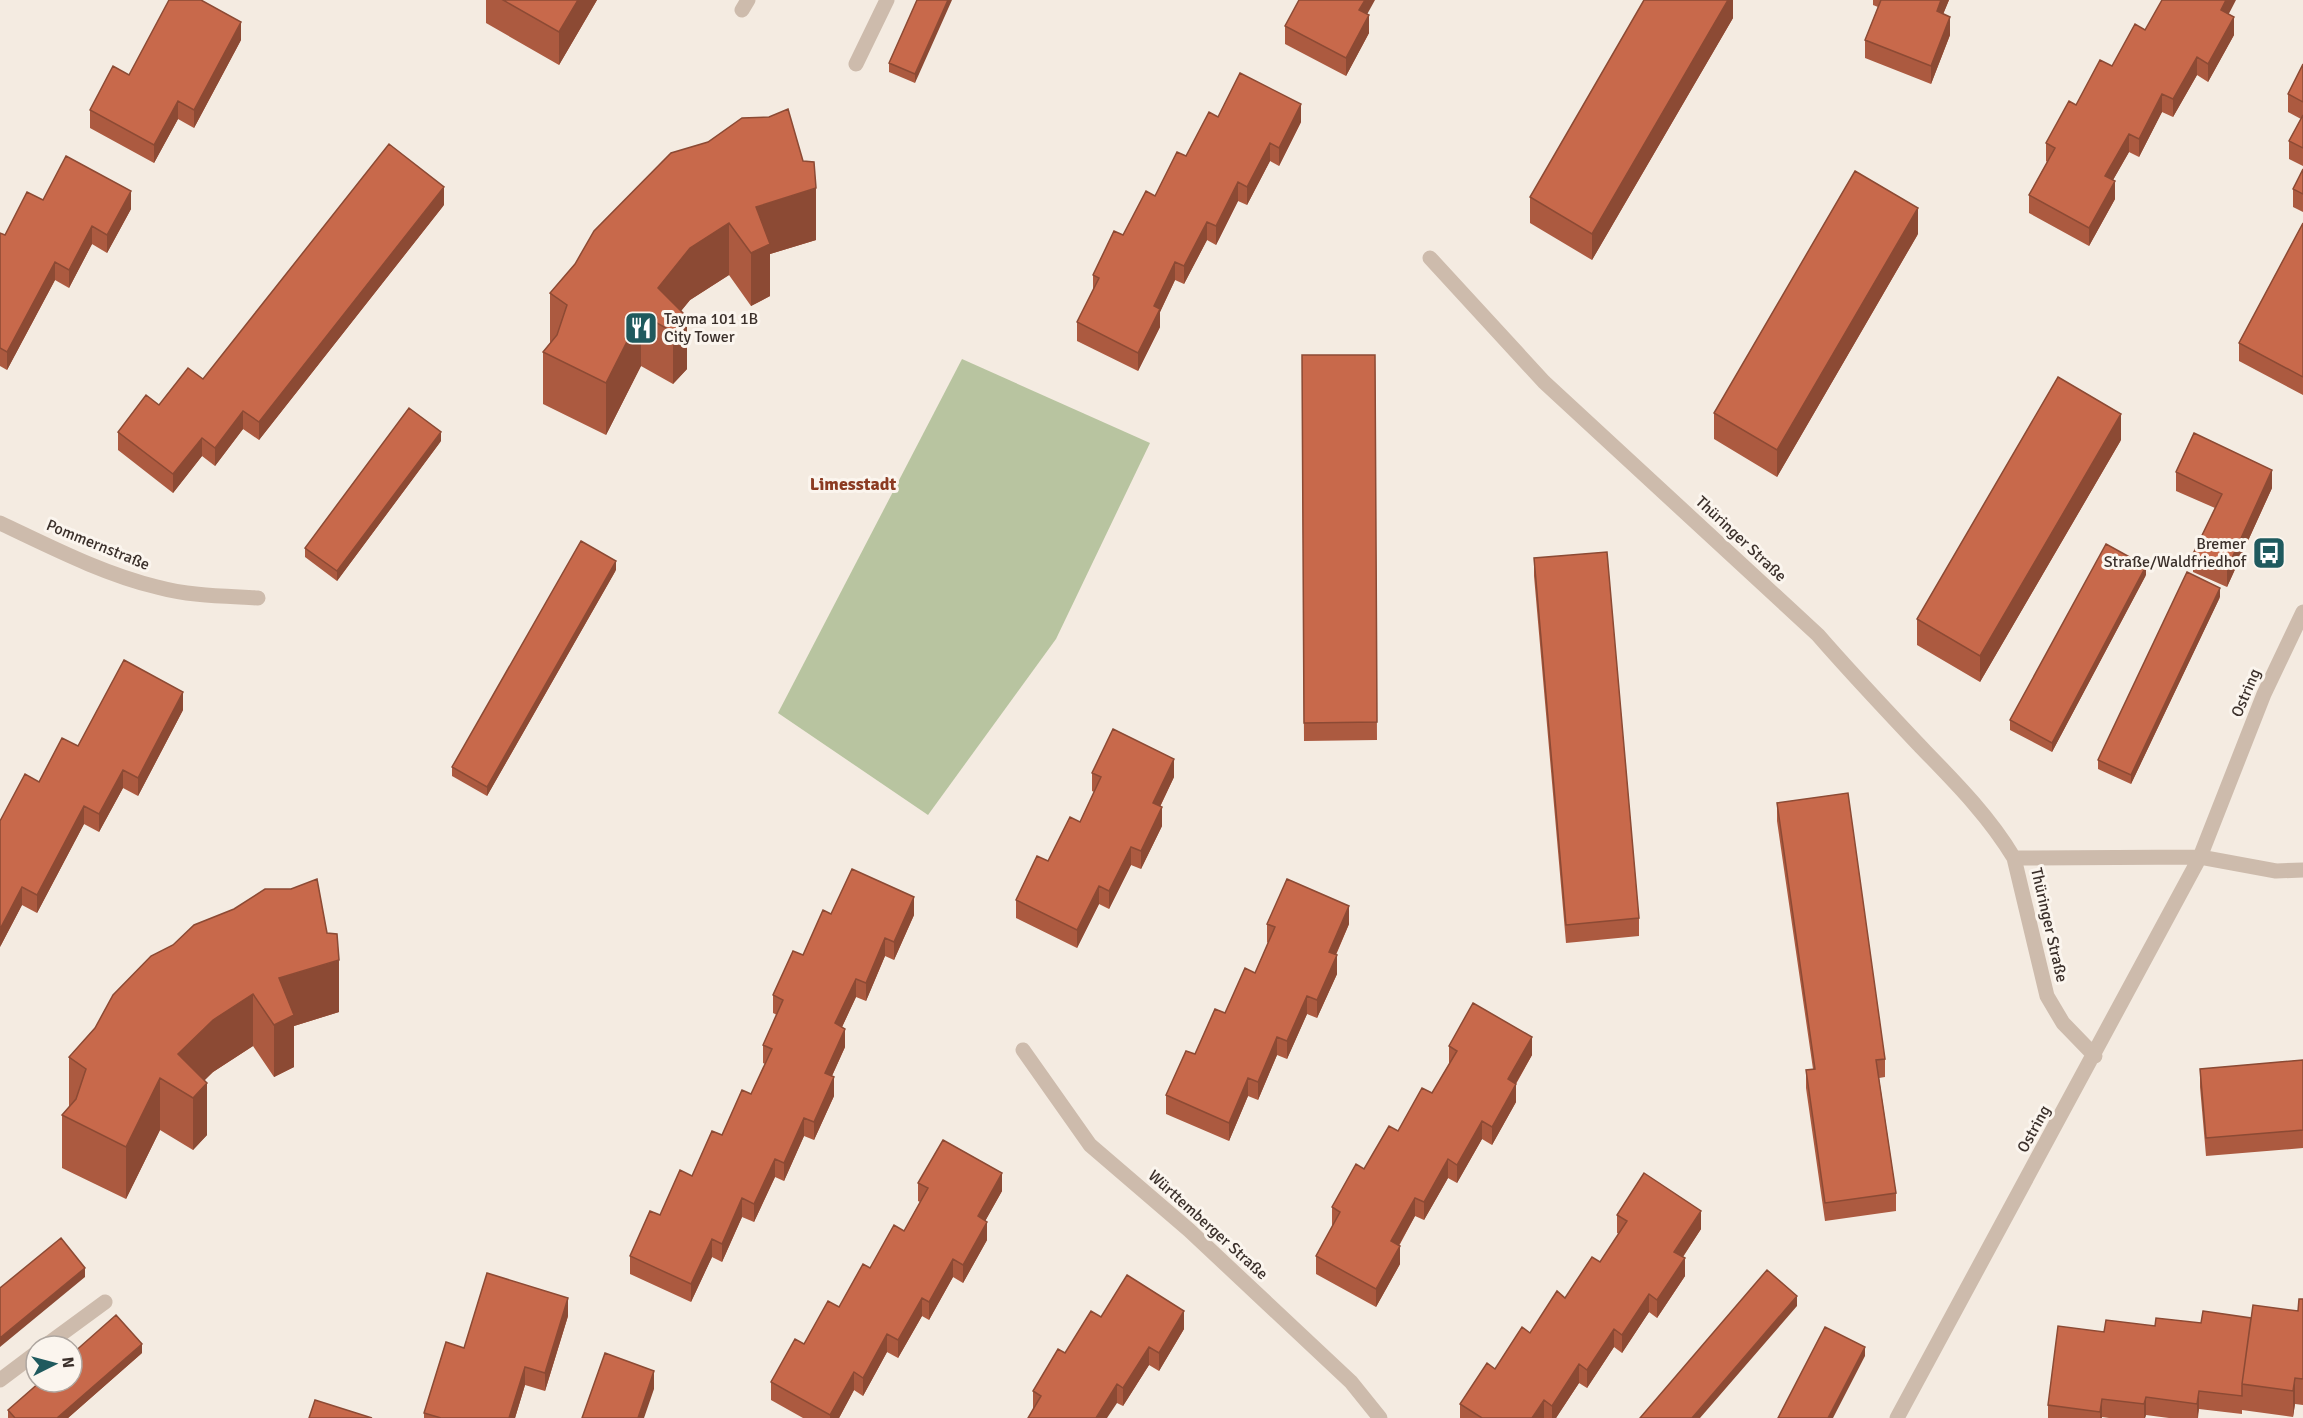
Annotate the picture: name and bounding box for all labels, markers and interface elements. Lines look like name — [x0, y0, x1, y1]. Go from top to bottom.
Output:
place label: Tayma 101 1B City Tower — [664, 309, 758, 347]
restaurant icon: Tayma 101 1B City Tower — [623, 310, 659, 346]
district label: Limesstadt — [810, 473, 896, 495]
street label: Thüringer Straße — [1691, 492, 1791, 586]
street label: Pommernstraße — [43, 515, 153, 575]
place label: Bremer Straße/Waldfriedhof — [2104, 534, 2247, 572]
bus stop icon: Bremer Straße/Waldfriedhof — [2251, 535, 2287, 571]
street label: Ostring — [2227, 666, 2265, 720]
street label: Thüringer Straße — [2026, 866, 2072, 984]
street label: Ostring — [2013, 1102, 2055, 1156]
street label: Württemberger Straße — [1144, 1166, 1272, 1284]
north arrow — [24, 1334, 84, 1394]
text: N — [57, 1356, 78, 1369]

